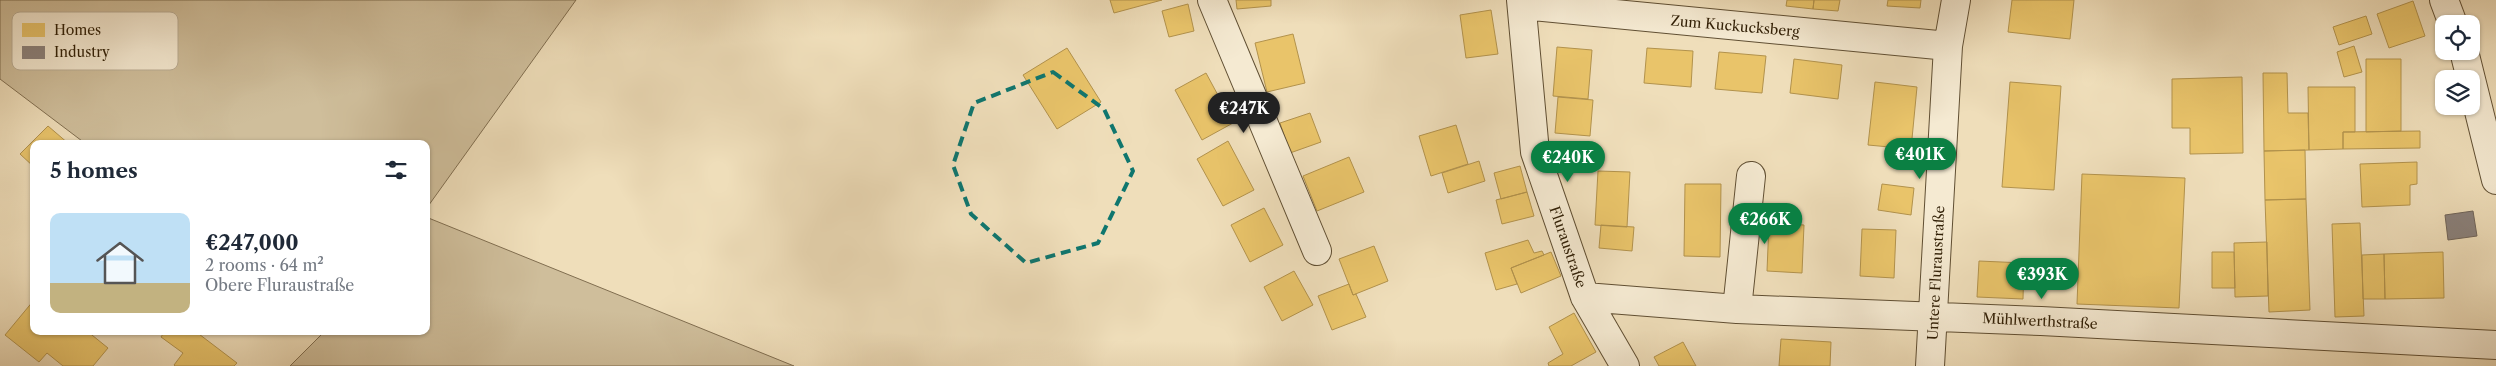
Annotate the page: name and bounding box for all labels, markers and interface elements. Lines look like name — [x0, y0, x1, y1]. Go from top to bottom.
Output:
street label: Zum Kuckucksberg — [1670, 11, 1801, 41]
legend — [12, 12, 178, 70]
map controls — [2435, 15, 2480, 115]
button: locate — [2435, 15, 2480, 60]
text: Homes — [54, 21, 101, 39]
text: Industry — [54, 43, 110, 61]
button: layers — [2435, 70, 2480, 115]
pin: €247K — [1209, 92, 1279, 134]
text: €247K — [1219, 98, 1269, 118]
pin: €401K — [1885, 138, 1955, 180]
pin: €240K — [1533, 140, 1603, 183]
text: €401K — [1895, 144, 1945, 164]
text: €240K — [1542, 147, 1594, 167]
icon: filters — [382, 156, 410, 184]
text: 5 homes — [50, 158, 138, 183]
pin: €266K — [1730, 202, 1800, 245]
street label: Fluraustraße — [1546, 204, 1590, 290]
street label: Untere Fluraustraße — [1923, 205, 1949, 341]
text: €266K — [1739, 209, 1791, 229]
text: €247,000 — [205, 230, 299, 255]
icon: home — [90, 233, 150, 293]
text: 2 rooms · 64 m² — [205, 255, 324, 275]
pin: €393K — [2007, 258, 2077, 300]
text: €393K — [2017, 264, 2067, 284]
text: Obere Fluraustraße — [205, 275, 354, 295]
street label: Mühlwerthstraße — [1982, 309, 2098, 333]

